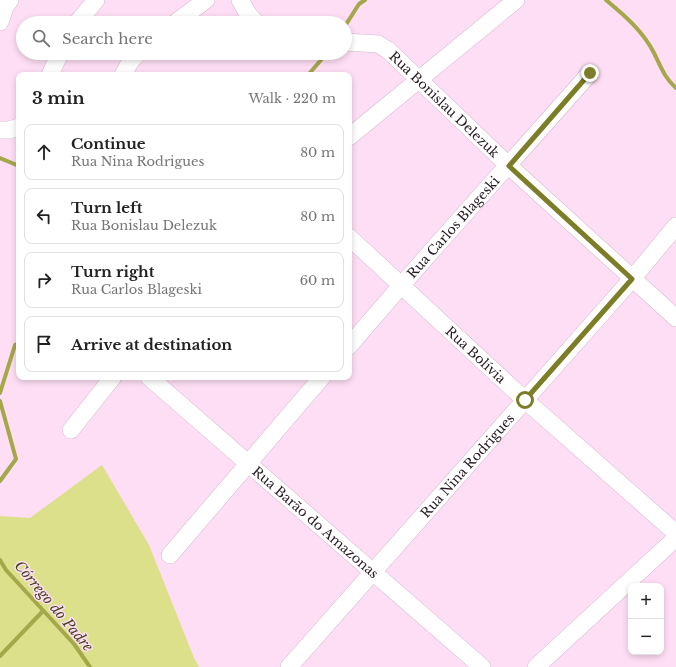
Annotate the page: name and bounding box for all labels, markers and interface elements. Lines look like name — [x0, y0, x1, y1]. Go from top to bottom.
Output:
search box — [16, 16, 352, 60]
icon: search — [30, 27, 52, 49]
text: Search here — [62, 29, 153, 48]
street label: Rua Bonislau Delezuk — [386, 47, 503, 161]
route end — [581, 64, 599, 82]
text: 3 min — [32, 88, 85, 109]
text: Walk · 220 m — [248, 90, 336, 107]
text: Continue — [71, 134, 146, 153]
icon: ahead — [33, 141, 55, 163]
text: 80 m — [300, 144, 335, 161]
text: Rua Nina Rodrigues — [71, 153, 204, 170]
street label: Rua Carlos Blageski — [403, 172, 503, 282]
text: Turn left — [71, 198, 142, 217]
icon: left — [33, 205, 55, 227]
text: 80 m — [300, 208, 335, 225]
text: Rua Bonislau Delezuk — [71, 217, 217, 234]
text: Turn right — [71, 262, 154, 281]
icon: right — [33, 269, 55, 291]
text: 60 m — [300, 272, 335, 289]
text: Rua Carlos Blageski — [71, 281, 202, 298]
street label: Rua Bolívia — [442, 322, 510, 387]
icon: arrive — [33, 333, 55, 355]
text: Arrive at destination — [71, 335, 232, 354]
route start — [516, 391, 534, 409]
street label: Rua Nina Rodrigues — [417, 410, 518, 521]
street label: Rua Barão do Amazonas — [249, 462, 382, 582]
water label: Córrego do Padre — [11, 557, 98, 656]
map controls — [628, 583, 664, 655]
button: + — [628, 583, 664, 619]
button: − — [628, 619, 664, 655]

